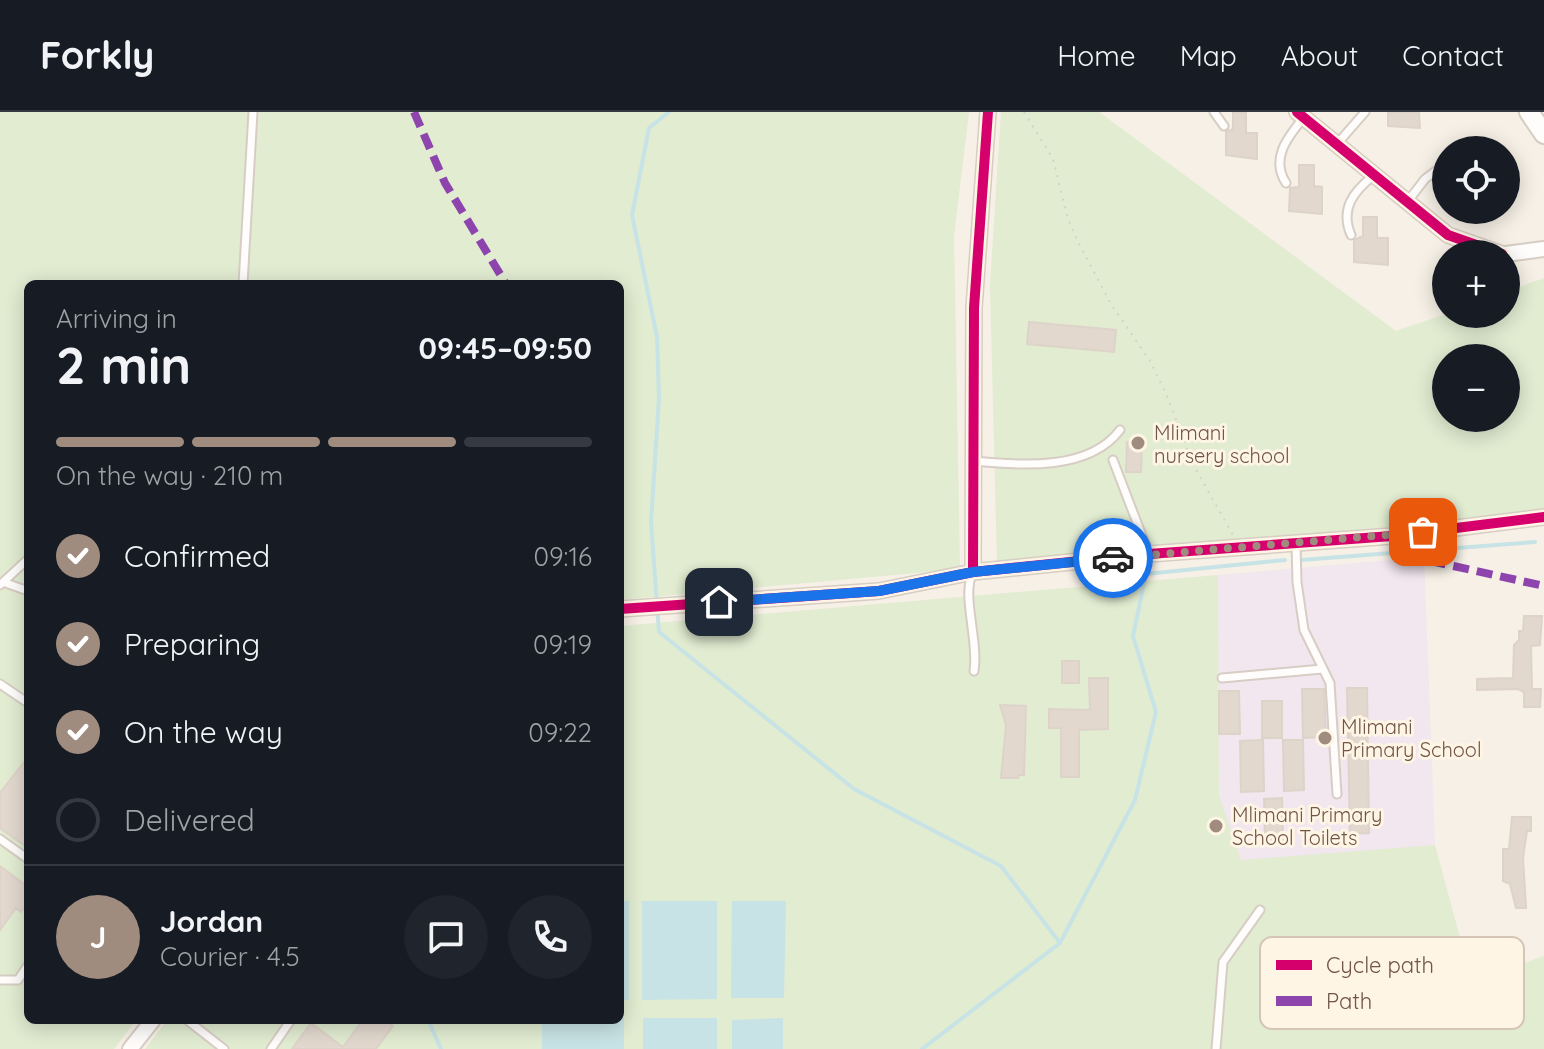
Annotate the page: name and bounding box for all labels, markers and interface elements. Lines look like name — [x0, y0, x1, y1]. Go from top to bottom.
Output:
text: Forkly — [40, 31, 154, 79]
text: Home — [1057, 38, 1136, 73]
text: Map — [1180, 38, 1237, 73]
text: About — [1281, 38, 1358, 73]
text: Contact — [1402, 38, 1504, 73]
map controls — [1432, 136, 1520, 432]
button: locate — [1432, 136, 1520, 224]
button: + — [1432, 240, 1520, 328]
text: Arriving in — [56, 302, 177, 335]
text: 09:45–09:50 — [419, 329, 592, 367]
text: 2 min — [56, 332, 191, 397]
button: − — [1432, 344, 1520, 432]
place label: Mlimani nursery school — [1154, 420, 1290, 468]
marker: Mlimani nursery school — [1129, 434, 1147, 452]
text: On the way · 210 m — [56, 459, 283, 492]
pin — [1389, 498, 1457, 566]
icon: bag — [1401, 510, 1445, 554]
courier — [1073, 518, 1153, 598]
icon: check — [56, 534, 100, 578]
icon: car — [1091, 536, 1135, 580]
text: Confirmed — [124, 537, 270, 575]
text: 09:16 — [534, 540, 592, 573]
pin — [685, 568, 753, 636]
icon: home — [697, 580, 741, 624]
icon: check — [56, 622, 100, 666]
text: Preparing — [124, 625, 260, 663]
text: 09:19 — [533, 628, 592, 661]
icon: check — [56, 710, 100, 754]
text: On the way — [124, 713, 283, 751]
place label: Mlimani Primary School — [1341, 714, 1482, 762]
text: 09:22 — [528, 716, 592, 749]
marker: Mlimani Primary School — [1316, 729, 1334, 747]
text: Delivered — [124, 801, 255, 839]
place label: Mlimani Primary School Toilets — [1232, 802, 1382, 850]
marker: Mlimani Primary School Toilets — [1207, 817, 1225, 835]
button: chat — [404, 895, 488, 979]
button: phone — [508, 895, 592, 979]
text: Jordan — [160, 902, 263, 940]
text: J — [90, 918, 106, 956]
legend — [1260, 937, 1524, 1029]
text: Courier · 4.5 — [160, 940, 300, 973]
text: Cycle path — [1326, 951, 1434, 979]
text: Path — [1326, 987, 1372, 1015]

